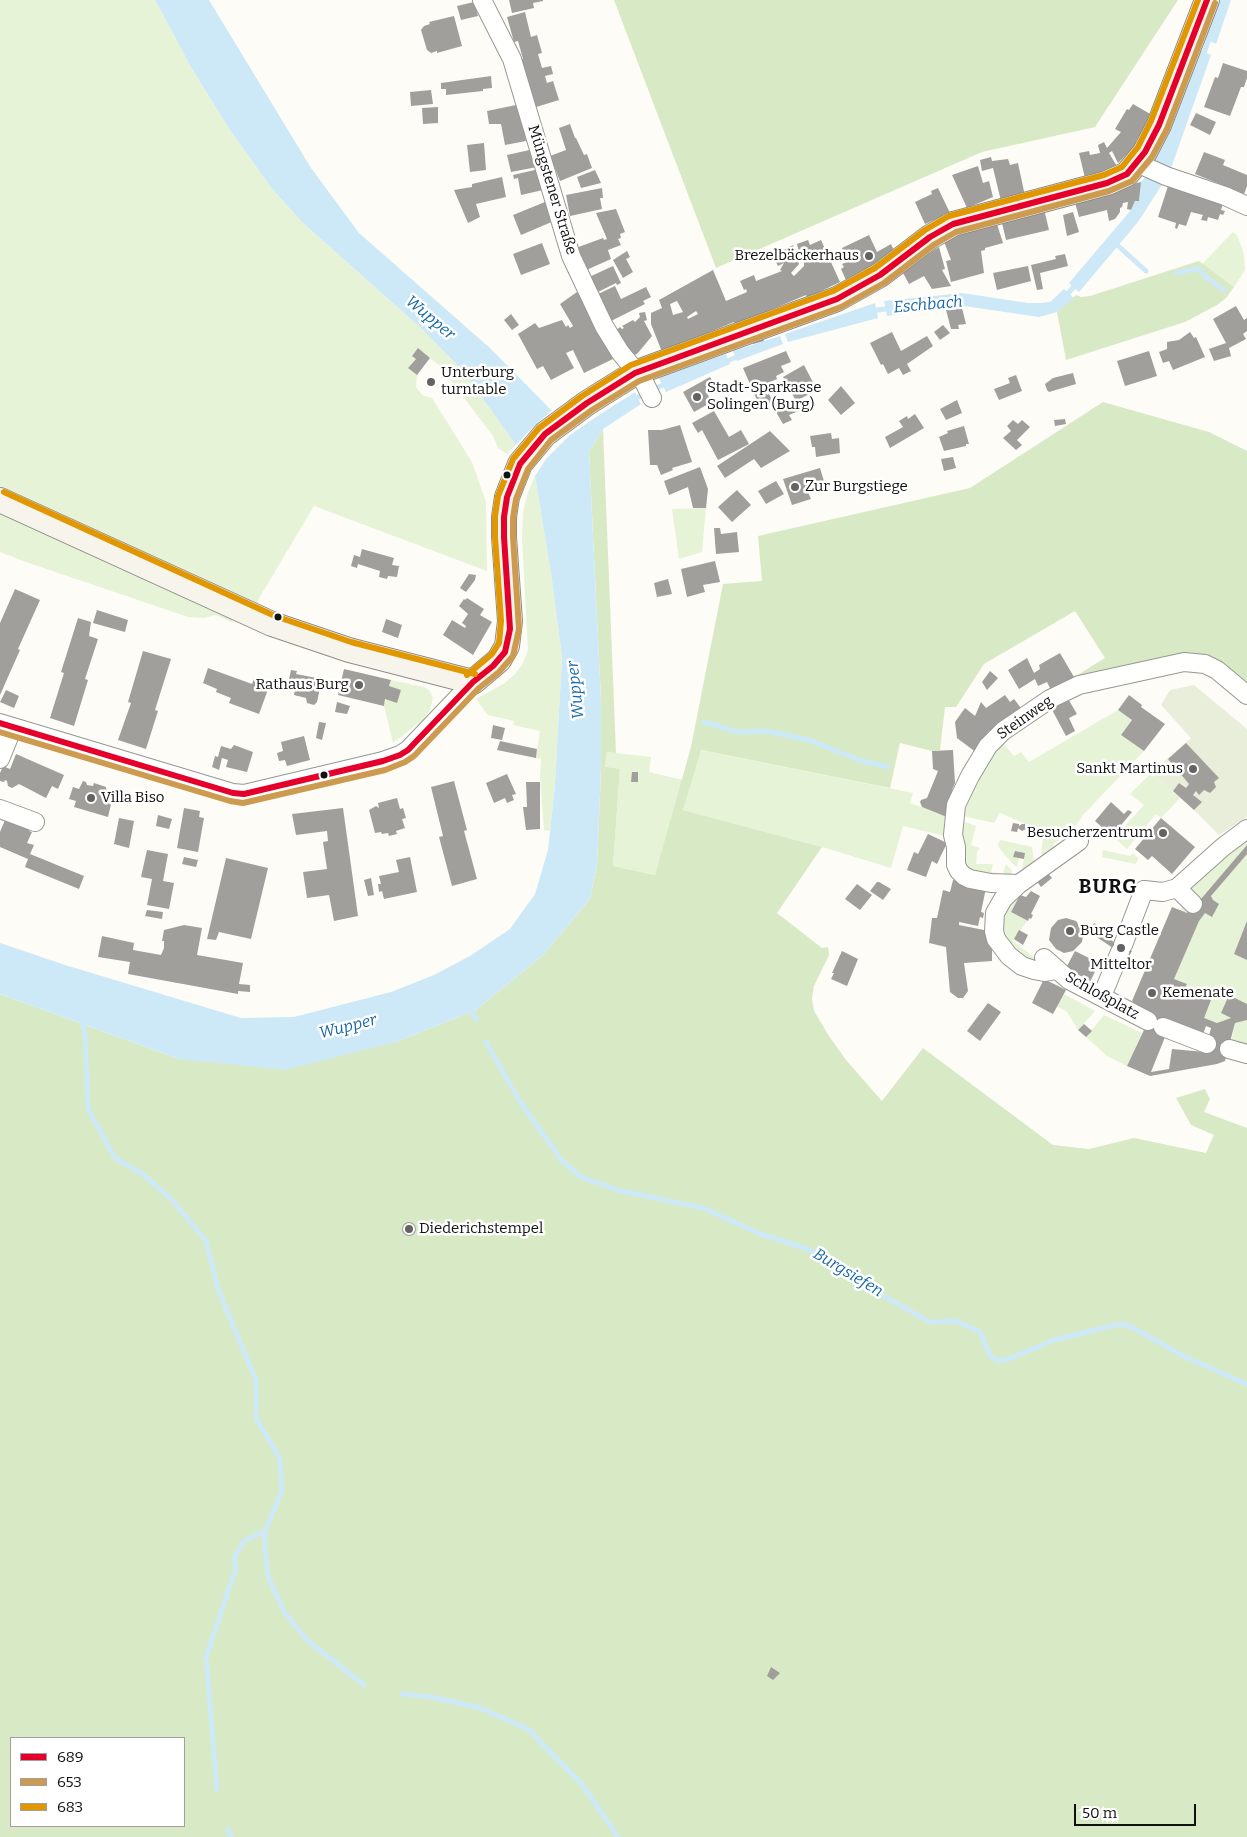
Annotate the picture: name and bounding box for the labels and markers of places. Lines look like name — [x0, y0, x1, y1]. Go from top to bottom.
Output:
place label: Brezelbäckerhaus — [735, 247, 859, 265]
marker: Brezelbäckerhaus — [863, 250, 875, 262]
place label: Unterburg turntable — [441, 364, 514, 399]
marker: Unterburg turntable — [425, 376, 437, 388]
place label: Stadt-Sparkasse Solingen (Burg) — [707, 379, 821, 414]
marker: Stadt-Sparkasse Solingen (Burg) — [691, 391, 703, 403]
unlabelled marker — [502, 470, 512, 480]
place label: Zur Burgstiege — [805, 478, 908, 496]
marker: Zur Burgstiege — [789, 481, 801, 493]
unlabelled marker — [273, 612, 283, 622]
place label: Rathaus Burg — [255, 676, 349, 694]
marker: Rathaus Burg — [353, 679, 365, 691]
place label: Sankt Martinus — [1076, 760, 1183, 778]
marker: Sankt Martinus — [1187, 763, 1199, 775]
unlabelled marker — [319, 770, 329, 780]
place label: Villa Biso — [101, 789, 164, 807]
marker: Villa Biso — [85, 792, 97, 804]
place label: Besucherzentrum — [1027, 824, 1153, 842]
marker: Besucherzentrum — [1157, 827, 1169, 839]
place label: Burg Castle — [1080, 922, 1159, 940]
marker: Burg Castle — [1064, 925, 1076, 937]
marker: Mitteltor — [1115, 942, 1127, 954]
place label: Mitteltor — [1090, 956, 1152, 974]
place label: Kemenate — [1162, 984, 1234, 1002]
marker: Kemenate — [1146, 987, 1158, 999]
place label: Diederichstempel — [419, 1220, 543, 1238]
marker: Diederichstempel — [403, 1223, 415, 1235]

